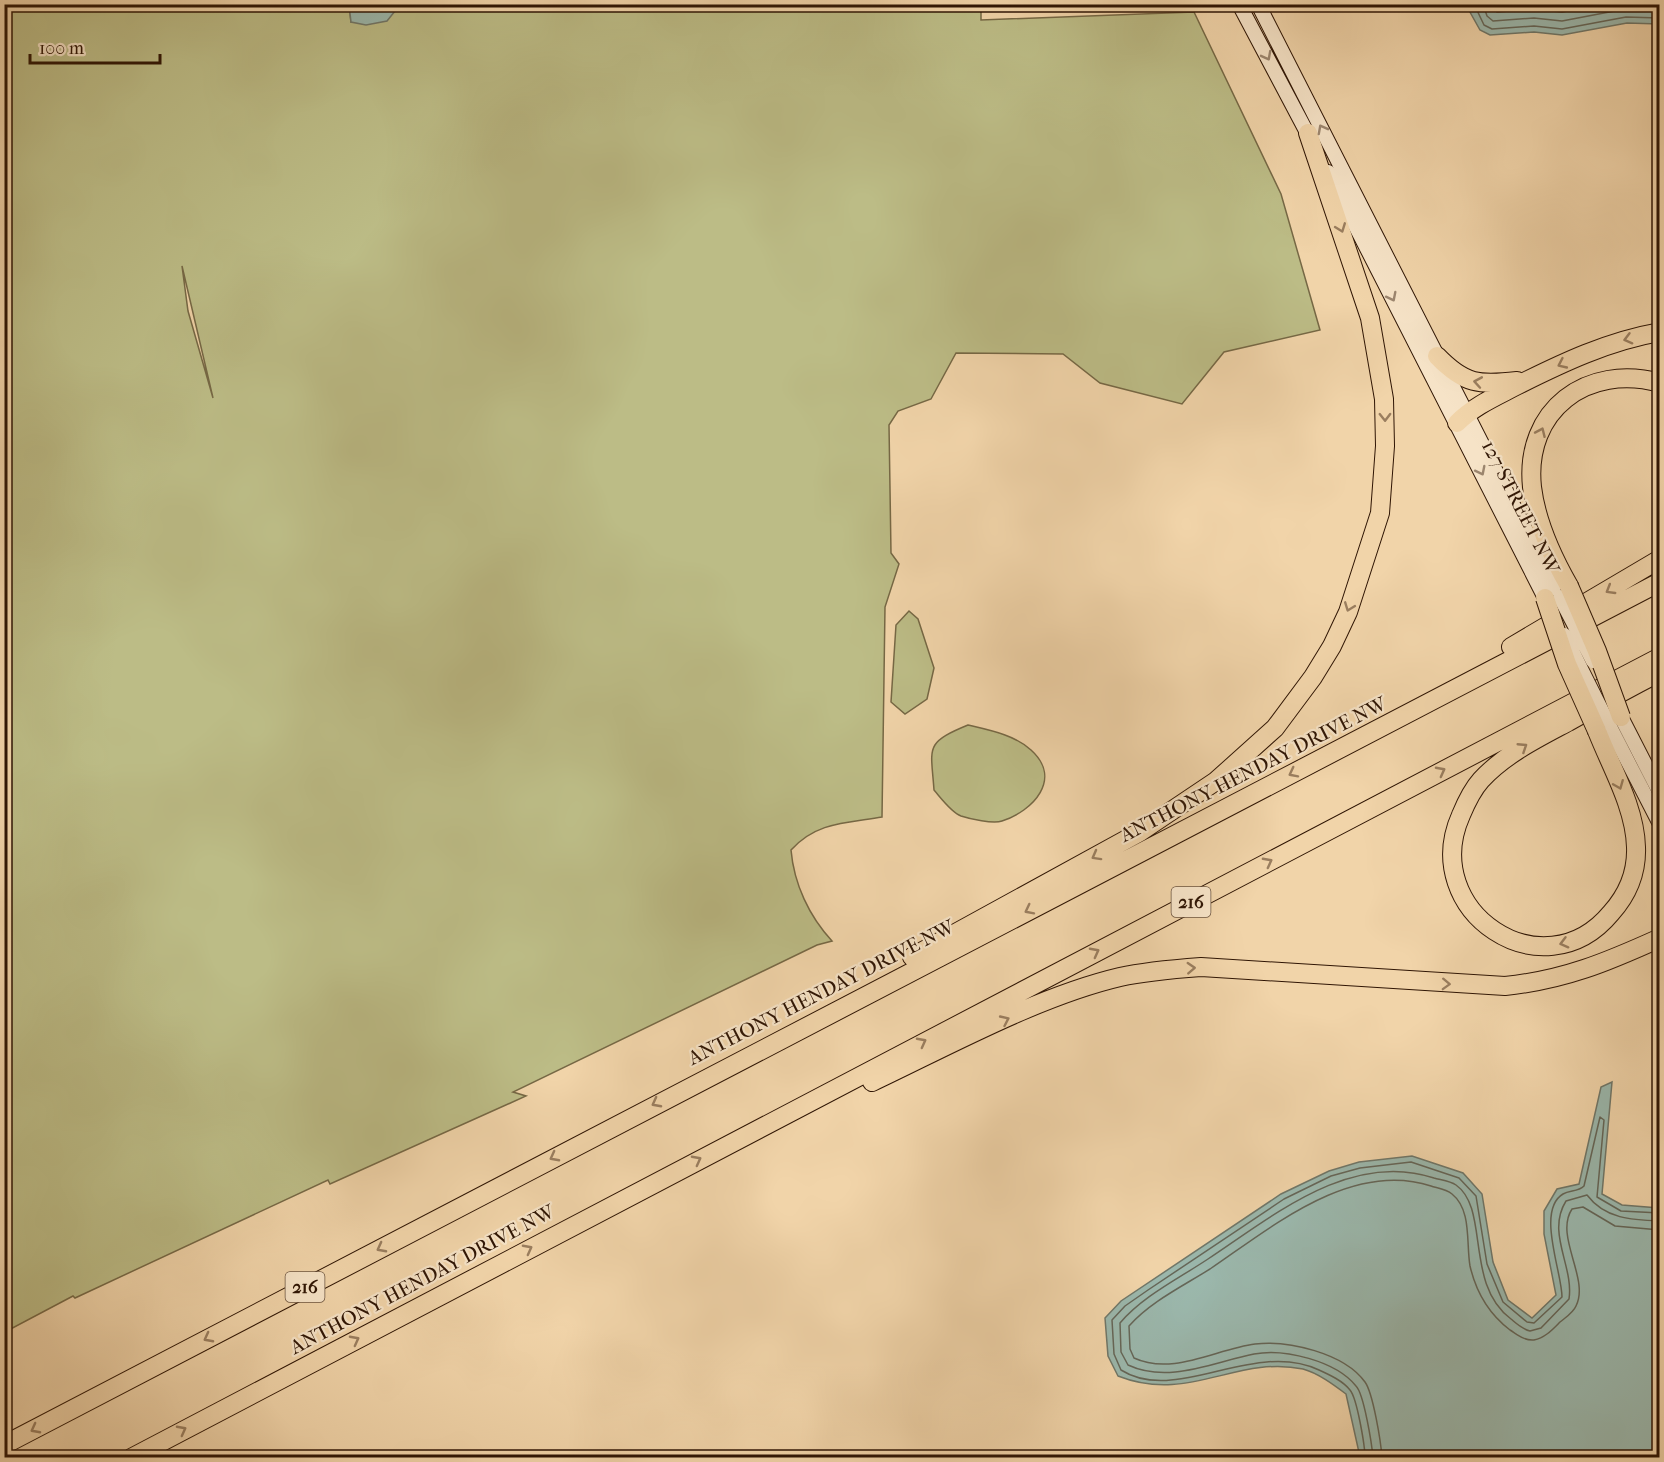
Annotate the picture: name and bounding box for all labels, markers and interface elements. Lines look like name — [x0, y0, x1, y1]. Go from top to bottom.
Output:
scale bar — [30, 27, 160, 65]
text: 100 m — [39, 38, 84, 59]
one-way arrow — [1260, 50, 1271, 60]
one-way arrow — [1317, 124, 1329, 135]
one-way arrow — [1333, 223, 1346, 233]
one-way arrow — [1385, 291, 1397, 302]
one-way arrow — [1623, 332, 1634, 344]
one-way arrow — [1558, 356, 1569, 368]
one-way arrow — [1473, 377, 1483, 389]
one-way arrow — [1379, 413, 1391, 422]
one-way arrow — [1534, 427, 1546, 438]
street label: 127 STREET NW — [1477, 437, 1565, 579]
one-way arrow — [1474, 465, 1485, 475]
one-way arrow — [1606, 582, 1616, 594]
one-way arrow — [1344, 601, 1356, 612]
street label: ANTHONY HENDAY DRIVE NW — [1115, 691, 1392, 847]
one-way arrow — [1517, 743, 1527, 755]
one-way arrow — [1289, 766, 1300, 777]
one-way arrow — [1435, 767, 1445, 778]
one-way arrow — [1612, 779, 1624, 790]
one-way arrow — [1092, 849, 1103, 860]
one-way arrow — [1262, 857, 1273, 869]
road number: 216 — [1172, 887, 1210, 917]
one-way arrow — [1025, 903, 1035, 914]
street label: ANTHONY HENDAY DRIVE NW — [683, 914, 960, 1070]
one-way arrow — [1559, 936, 1569, 949]
one-way arrow — [1089, 948, 1100, 959]
one-way arrow — [1187, 961, 1196, 974]
one-way arrow — [1442, 977, 1451, 990]
one-way arrow — [999, 1016, 1010, 1028]
one-way arrow — [916, 1038, 927, 1049]
one-way arrow — [651, 1096, 662, 1108]
one-way arrow — [549, 1150, 560, 1161]
one-way arrow — [691, 1156, 701, 1167]
street label: ANTHONY HENDAY DRIVE NW — [285, 1199, 560, 1360]
one-way arrow — [376, 1240, 387, 1252]
one-way arrow — [521, 1245, 532, 1256]
road number: 216 — [286, 1272, 324, 1302]
one-way arrow — [204, 1331, 214, 1342]
one-way arrow — [349, 1336, 359, 1347]
one-way arrow — [31, 1421, 42, 1433]
one-way arrow — [176, 1426, 187, 1437]

